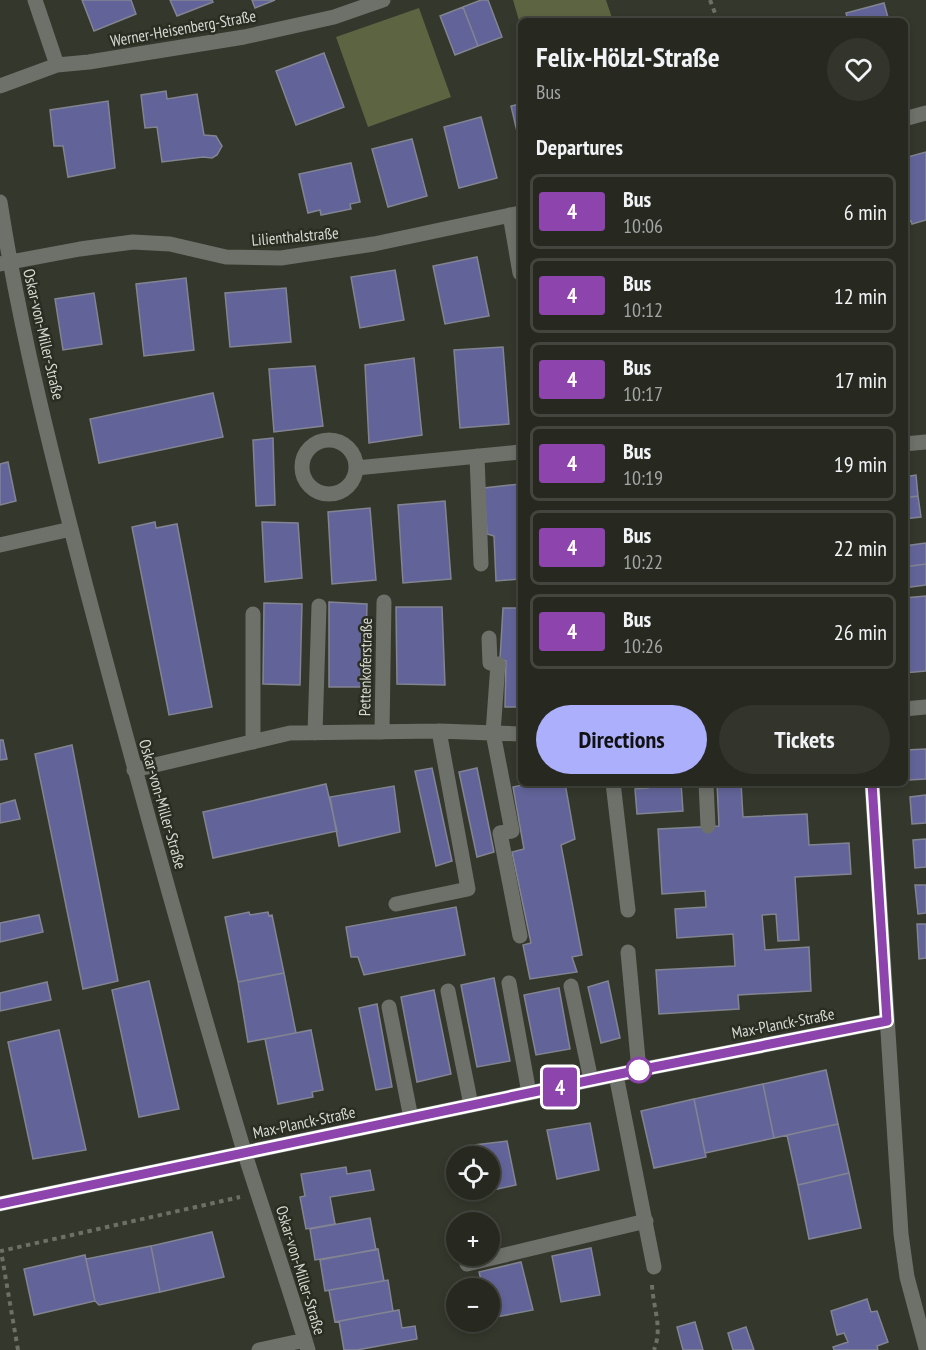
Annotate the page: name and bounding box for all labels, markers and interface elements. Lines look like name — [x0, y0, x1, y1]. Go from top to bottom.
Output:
street label: Werner-Heisenberg-Straße — [109, 5, 257, 51]
text: Felix-Hölzl-Straße — [536, 38, 720, 75]
button: heart — [827, 38, 890, 101]
text: Bus — [536, 79, 561, 105]
text: Departures — [536, 133, 623, 161]
text: Bus — [623, 185, 651, 213]
text: 4 — [567, 198, 577, 225]
text: 6 min — [844, 198, 887, 226]
text: 10:06 — [623, 213, 663, 239]
street label: Lilienthalstraße — [251, 222, 339, 250]
street label: Oskar-von-Miller-Straße — [19, 267, 69, 401]
text: Bus — [623, 269, 651, 297]
text: 4 — [567, 282, 577, 309]
text: 12 min — [834, 282, 887, 310]
text: 10:12 — [623, 297, 663, 323]
text: Bus — [623, 353, 651, 381]
text: 4 — [567, 366, 577, 393]
text: 17 min — [835, 366, 887, 394]
text: 10:17 — [623, 381, 663, 407]
text: Bus — [623, 437, 651, 465]
text: 4 — [567, 450, 577, 477]
text: 19 min — [834, 450, 887, 478]
text: 10:19 — [623, 465, 663, 491]
text: Bus — [623, 521, 651, 549]
text: 4 — [567, 534, 577, 561]
text: 22 min — [834, 534, 887, 562]
text: 10:22 — [623, 549, 663, 575]
text: Bus — [623, 605, 651, 633]
street label: Pettenkoferstraße — [354, 618, 376, 716]
text: 4 — [567, 618, 577, 645]
text: 26 min — [834, 618, 887, 646]
text: 10:26 — [623, 633, 663, 659]
button: Directions — [536, 705, 707, 774]
button: Tickets — [719, 705, 890, 774]
street label: Oskar-von-Miller-Straße — [135, 737, 191, 871]
street label: Max-Planck-Straße — [730, 1003, 836, 1043]
unlabelled marker — [626, 1057, 652, 1083]
line badge: 4 — [540, 1068, 580, 1106]
text: 4 — [555, 1074, 565, 1101]
street label: Max-Planck-Straße — [251, 1101, 357, 1143]
map controls — [446, 1146, 500, 1332]
button: locate — [446, 1146, 500, 1200]
street label: Oskar-von-Miller-Straße — [272, 1203, 330, 1337]
button: + — [446, 1212, 500, 1266]
button: − — [446, 1278, 500, 1332]

